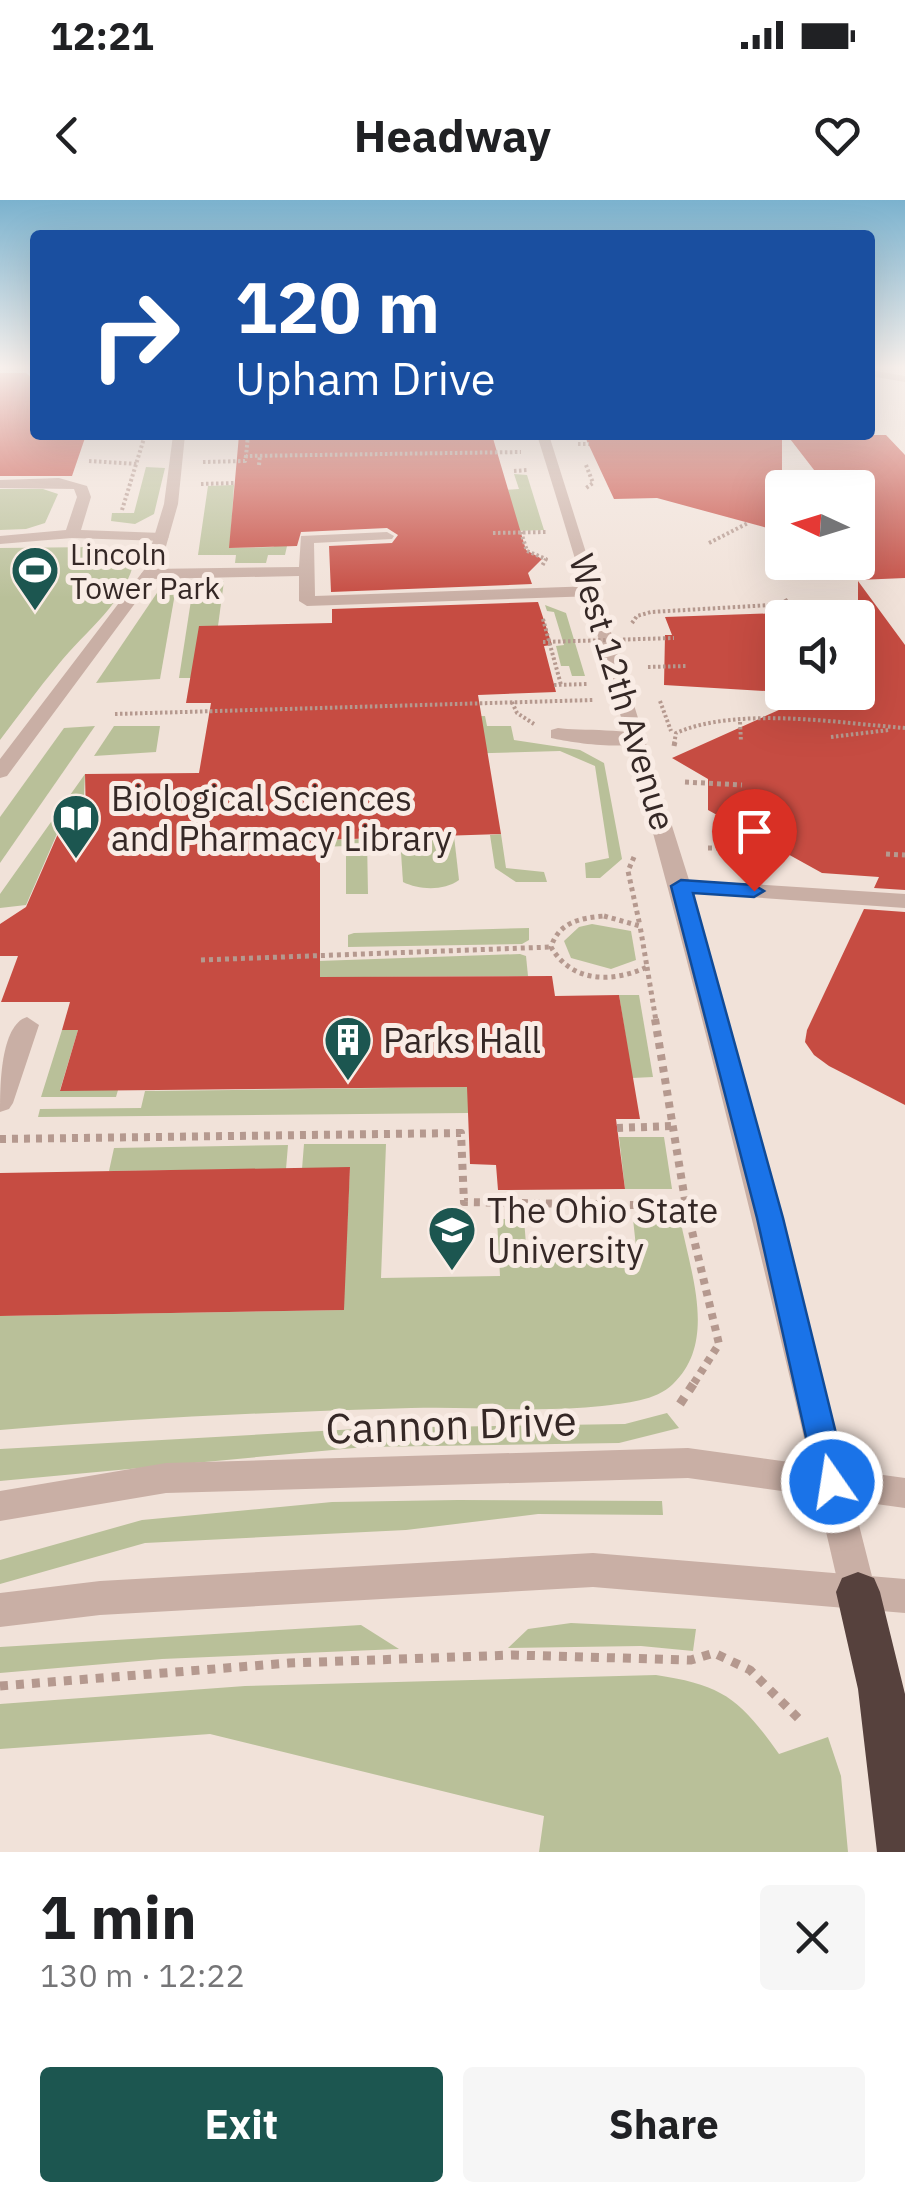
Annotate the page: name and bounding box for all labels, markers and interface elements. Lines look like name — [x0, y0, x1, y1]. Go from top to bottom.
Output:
text: 12:21 — [50, 11, 154, 60]
text: Headway — [354, 106, 551, 164]
icon: back — [40, 108, 95, 163]
icon: heart — [810, 108, 865, 163]
text: 120 m — [235, 261, 440, 352]
icon: right — [70, 270, 200, 400]
text: Upham Drive — [235, 349, 496, 407]
north arrow — [765, 470, 875, 580]
map controls — [765, 470, 875, 710]
place label: Lincoln Tower Park — [70, 534, 220, 607]
sports icon: Lincoln Tower Park — [9, 544, 61, 612]
street label: West 12th Avenue — [559, 548, 687, 836]
button: sound — [765, 600, 875, 710]
place label: Biological Sciences and Pharmacy Library — [111, 775, 452, 861]
pin — [712, 789, 797, 892]
library icon: Biological Sciences and Pharmacy Library — [50, 792, 102, 860]
icon: arrive — [727, 804, 782, 859]
building icon: Parks Hall — [322, 1014, 374, 1082]
place label: Parks Hall — [383, 1017, 541, 1063]
place label: The Ohio State University — [487, 1187, 718, 1273]
school or university icon: The Ohio State University — [426, 1204, 478, 1272]
street label: Cannon Drive — [325, 1392, 577, 1456]
position arrow — [780, 1430, 884, 1534]
text: 1 min — [40, 1877, 197, 1956]
button: close — [760, 1885, 865, 1990]
text: 130 m · 12:22 — [40, 1954, 245, 1996]
button: Exit — [40, 2067, 443, 2182]
button: Share — [463, 2067, 865, 2182]

